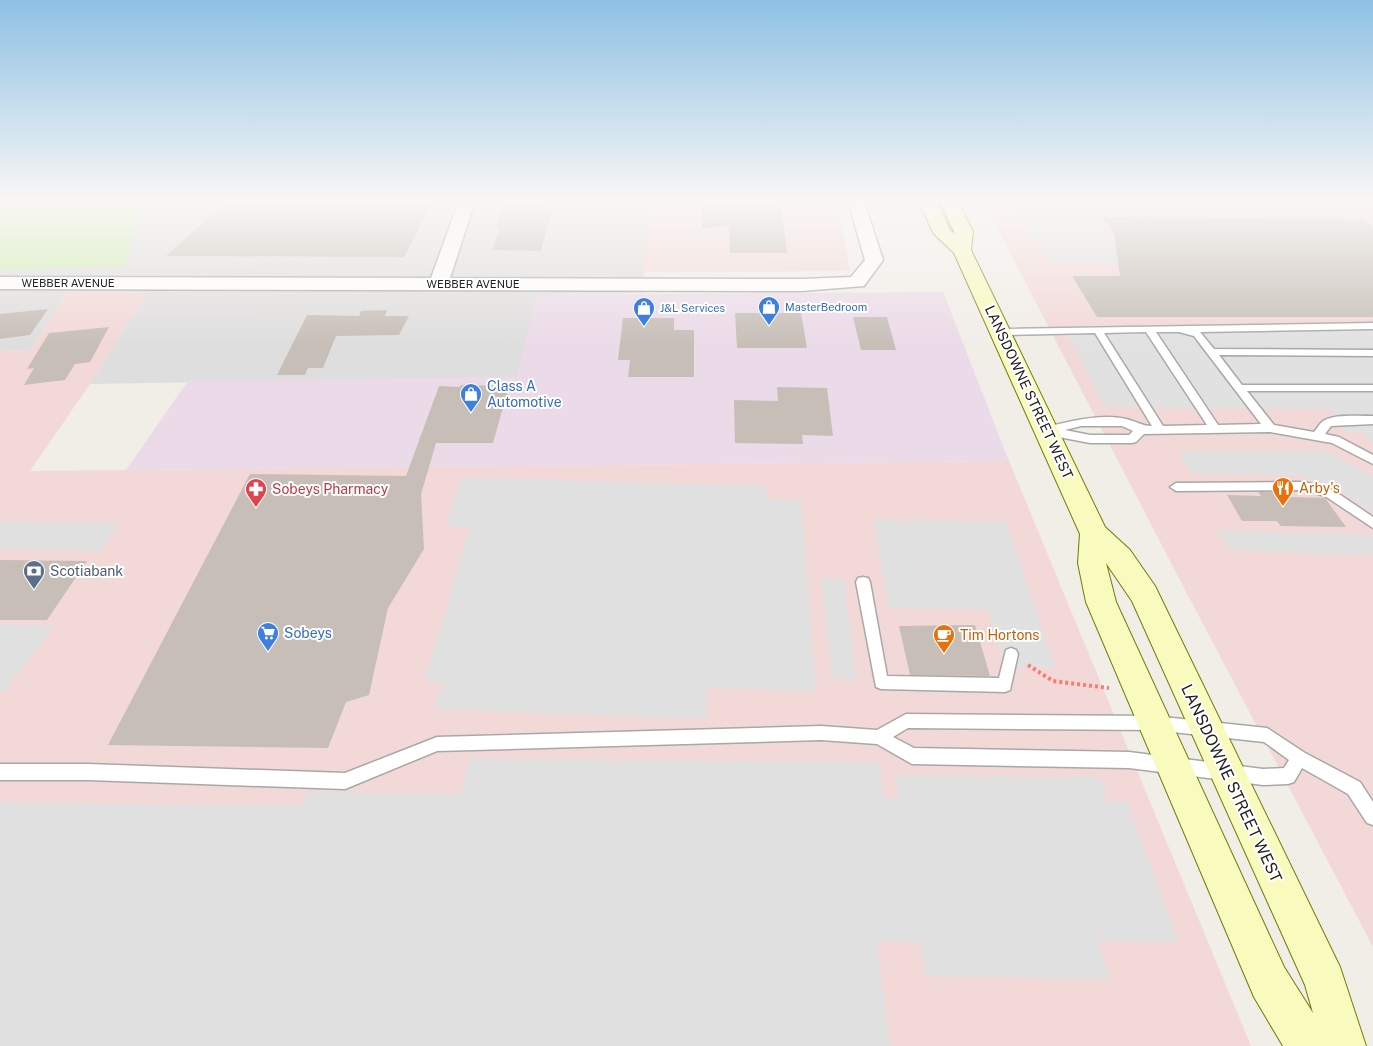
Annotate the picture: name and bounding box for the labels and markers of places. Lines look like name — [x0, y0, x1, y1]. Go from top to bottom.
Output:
shop icon: MasterBedroom — [757, 295, 781, 326]
shop icon: J&L Services — [632, 296, 656, 327]
place label: MasterBedroom — [785, 301, 867, 313]
place label: J&L Services — [660, 302, 726, 314]
place label: Class A Automotive — [487, 378, 562, 410]
shop icon: Class A Automotive — [459, 382, 483, 413]
restaurant icon: Arby's — [1271, 476, 1295, 507]
pharmacy icon: Sobeys Pharmacy — [244, 477, 268, 508]
place label: Arby's — [1299, 480, 1340, 496]
place label: Sobeys Pharmacy — [272, 481, 389, 497]
bank icon: Scotiabank — [22, 559, 46, 590]
place label: Scotiabank — [50, 563, 123, 579]
supermarket icon: Sobeys — [256, 621, 280, 652]
cafe icon: Tim Hortons — [932, 623, 956, 654]
place label: Sobeys — [284, 625, 332, 641]
place label: Tim Hortons — [960, 627, 1039, 643]

